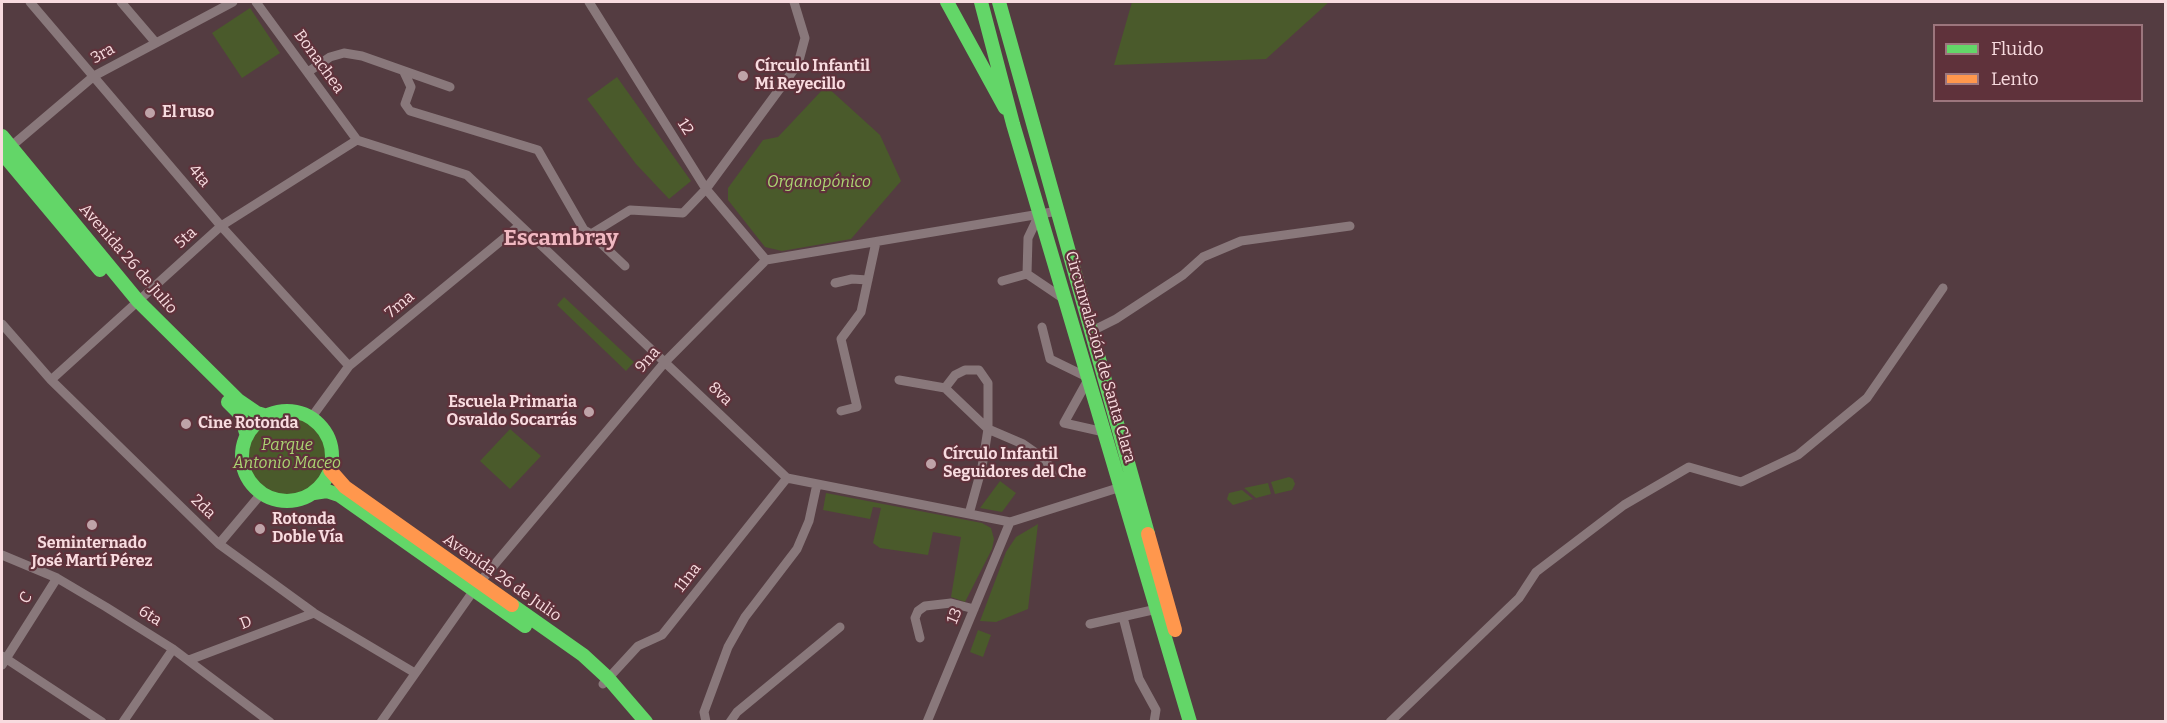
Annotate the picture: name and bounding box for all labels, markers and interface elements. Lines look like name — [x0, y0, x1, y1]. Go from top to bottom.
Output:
legend — [1933, 24, 2143, 102]
street label: Bonachea — [290, 27, 348, 97]
text: Fluido — [1991, 38, 2044, 60]
street label: 3ra — [88, 40, 118, 68]
place label: Círculo Infantil Mi Reyecillo — [755, 57, 870, 95]
text: Lento — [1991, 68, 2039, 90]
marker: Círculo Infantil Mi Reyecillo — [736, 69, 750, 83]
place label: El ruso — [162, 103, 214, 123]
marker: El ruso — [143, 106, 157, 120]
street label: 12 — [673, 115, 697, 139]
street label: 4ta — [184, 161, 214, 191]
park label: Organopónico — [767, 173, 871, 193]
street label: Avenida 26 de Julio — [75, 200, 181, 318]
street label: 5ta — [171, 223, 201, 253]
district label: Escambray — [504, 226, 618, 252]
street label: Circunvalación de Santa Clara — [1060, 249, 1140, 465]
street label: 7ma — [382, 287, 418, 323]
street label: 9na — [631, 343, 665, 377]
street label: 8va — [704, 378, 736, 410]
place label: Escuela Primaria Osvaldo Socarrás — [447, 393, 577, 431]
marker: Escuela Primaria Osvaldo Socarrás — [582, 405, 596, 419]
place label: Cine Rotonda — [198, 414, 299, 434]
marker: Cine Rotonda — [179, 417, 193, 431]
park label: Parque Antonio Maceo — [233, 436, 341, 474]
place label: Círculo Infantil Seguidores del Che — [943, 445, 1086, 483]
marker: Círculo Infantil Seguidores del Che — [924, 457, 938, 471]
street label: 2da — [187, 491, 219, 523]
place label: Rotonda Doble Vía — [272, 510, 344, 548]
marker: Seminternado José Martí Pérez — [85, 518, 99, 532]
marker: Rotonda Doble Vía — [253, 522, 267, 536]
street label: Avenida 26 de Julio — [439, 530, 565, 626]
place label: Seminternado José Martí Pérez — [31, 534, 153, 572]
street label: 11na — [671, 560, 705, 596]
street label: C — [15, 588, 37, 608]
street label: 6ta — [135, 602, 165, 630]
street label: 13 — [943, 605, 967, 627]
street label: D — [237, 612, 255, 634]

